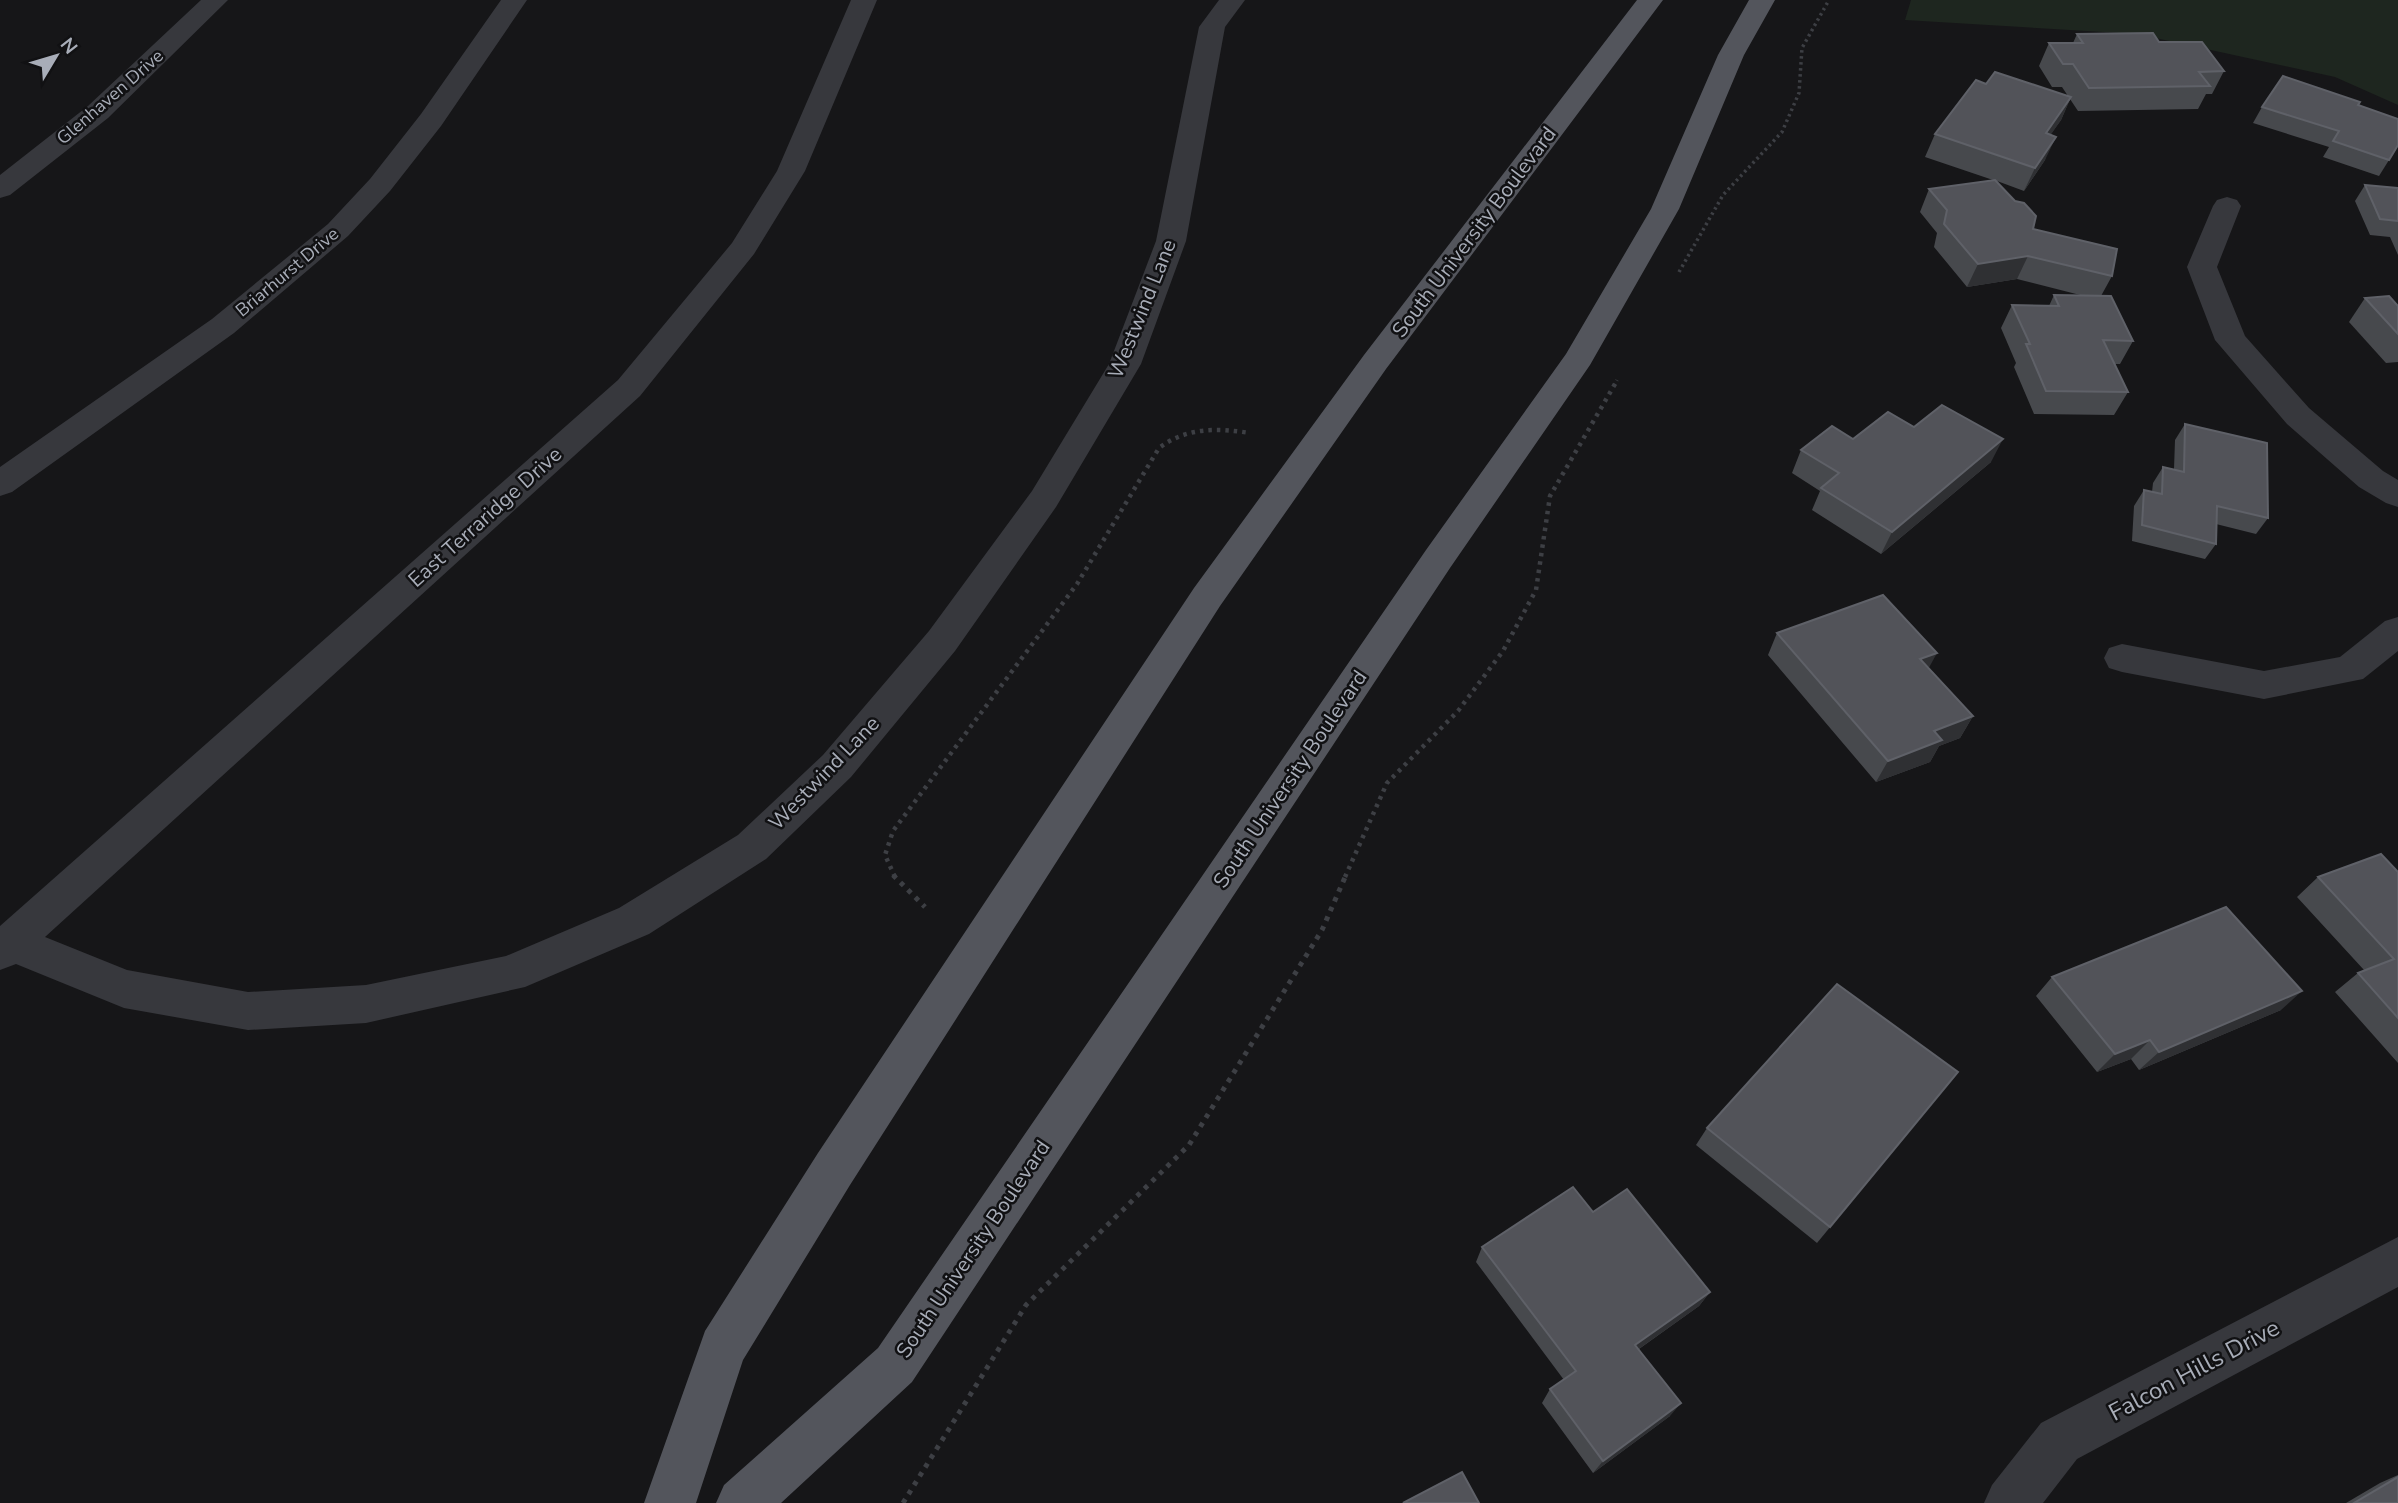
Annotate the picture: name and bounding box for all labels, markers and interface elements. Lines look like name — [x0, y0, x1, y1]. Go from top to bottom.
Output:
north arrow — [21, 21, 91, 91]
text: N — [54, 33, 83, 60]
street label: Glenhaven Drive — [52, 44, 168, 150]
street label: South University Boulevard — [1385, 121, 1563, 343]
street label: Briarhurst Drive — [230, 222, 344, 322]
street label: Westwind Lane — [1101, 235, 1183, 383]
street label: East Terraridge Drive — [402, 441, 568, 593]
street label: South University Boulevard — [1206, 665, 1374, 893]
street label: Westwind Lane — [762, 710, 886, 836]
street label: South University Boulevard — [889, 1135, 1057, 1363]
street label: Falcon Hills Drive — [2103, 1312, 2285, 1428]

